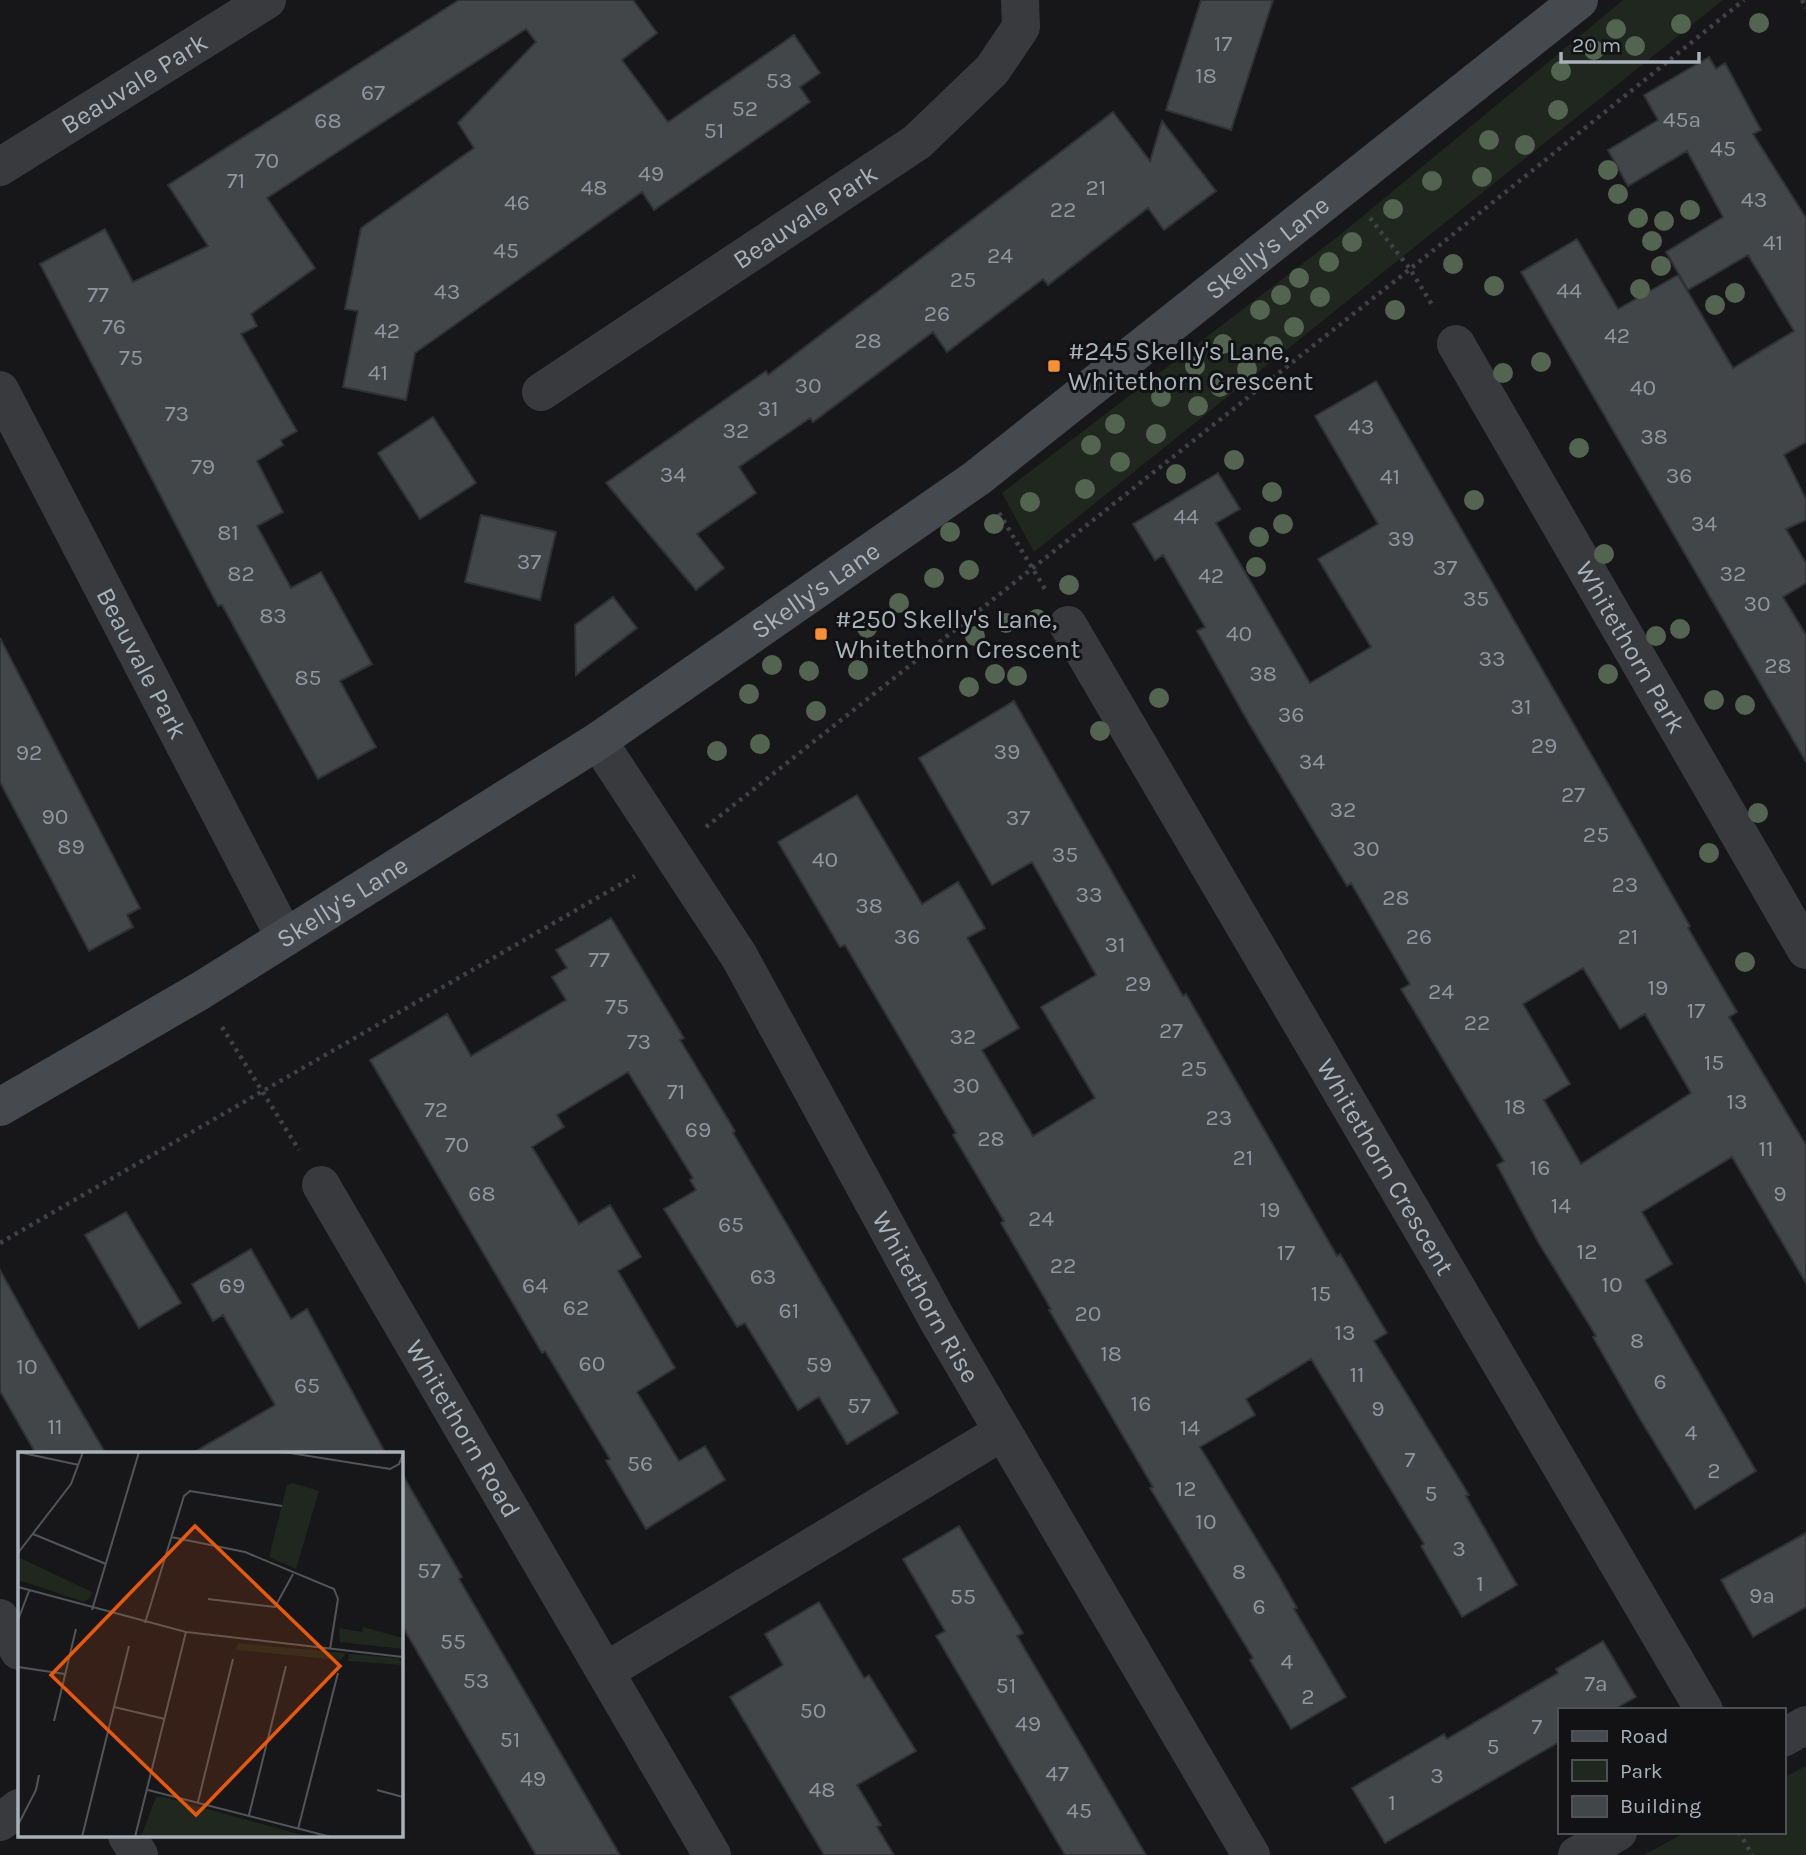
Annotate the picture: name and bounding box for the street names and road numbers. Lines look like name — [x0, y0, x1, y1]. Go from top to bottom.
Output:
street label: Beauvale Park — [55, 26, 213, 141]
street label: Beauvale Park — [727, 158, 883, 276]
street label: Skelly's Lane — [1199, 189, 1336, 307]
street label: Skelly's Lane — [746, 535, 886, 646]
street label: Whitethorn Park — [1569, 556, 1692, 739]
street label: Beauvale Park — [89, 582, 194, 745]
street label: Skelly's Lane — [271, 849, 414, 955]
street label: Whitethorn Crescent — [1310, 1053, 1461, 1281]
street label: Whitethorn Rise — [865, 1206, 986, 1389]
street label: Whitethorn Road — [399, 1334, 527, 1523]

